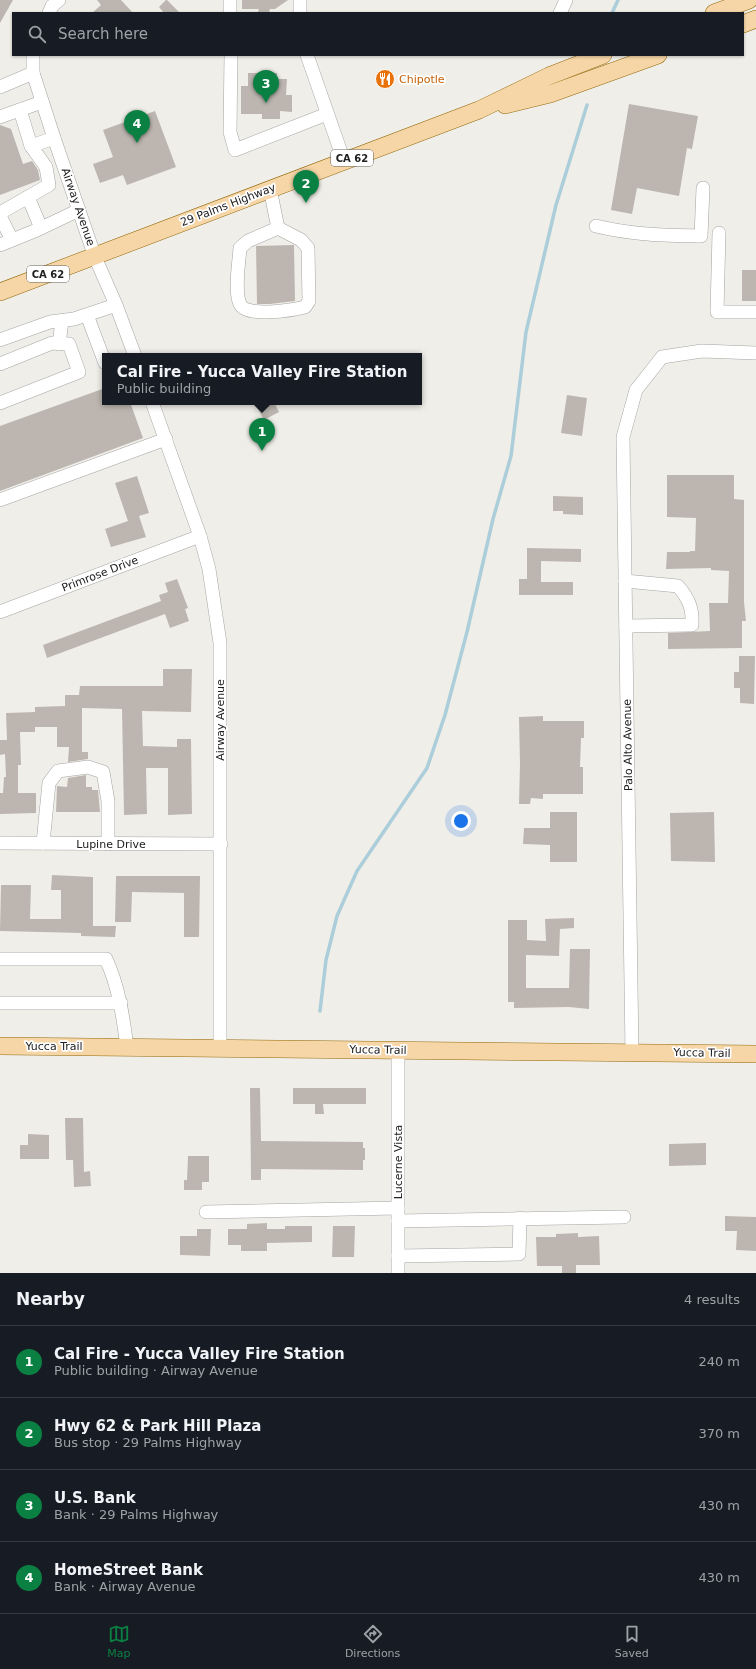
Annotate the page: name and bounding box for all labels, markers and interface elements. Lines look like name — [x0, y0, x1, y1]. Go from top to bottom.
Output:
search box — [12, 12, 744, 56]
icon: search — [26, 23, 48, 45]
text: Search here — [58, 25, 148, 43]
restaurant icon: Chipotle — [374, 68, 396, 90]
pin: 3 — [253, 70, 279, 103]
place label: Chipotle — [399, 73, 445, 86]
pin: 4 — [124, 110, 150, 143]
road number: CA 62 — [331, 150, 373, 166]
street label: Airway Avenue — [59, 166, 98, 248]
pin: 2 — [293, 170, 319, 203]
street label: 29 Palms Highway — [179, 181, 278, 229]
road number: CA 62 — [27, 266, 69, 282]
popup — [102, 353, 422, 405]
text: Cal Fire - Yucca Valley Fire Station — [117, 363, 407, 381]
text: Public building — [117, 381, 211, 396]
pin: 1 — [249, 418, 275, 451]
street label: Primrose Drive — [60, 553, 140, 595]
street label: Airway Avenue — [214, 679, 227, 761]
street label: Palo Alto Avenue — [621, 699, 635, 791]
your location — [451, 811, 471, 831]
street label: Lupine Drive — [76, 838, 146, 851]
street label: Yucca Trail — [24, 1040, 83, 1053]
street label: Yucca Trail — [348, 1043, 407, 1057]
street label: Yucca Trail — [672, 1046, 731, 1060]
street label: Lucerne Vista — [392, 1125, 405, 1199]
text: Nearby — [16, 1289, 85, 1309]
text: 4 results — [684, 1292, 740, 1307]
text: Cal Fire - Yucca Valley Fire Station — [54, 1345, 345, 1363]
text: 1 — [24, 1354, 34, 1369]
text: 240 m — [698, 1354, 740, 1369]
text: Public building · Airway Avenue — [54, 1363, 258, 1378]
text: Hwy 62 & Park Hill Plaza — [54, 1417, 261, 1435]
text: 2 — [24, 1426, 34, 1441]
text: 370 m — [698, 1426, 740, 1441]
text: Bus stop · 29 Palms Highway — [54, 1435, 242, 1450]
text: U.S. Bank — [54, 1489, 136, 1507]
text: 3 — [24, 1498, 34, 1513]
text: 430 m — [698, 1498, 740, 1513]
text: Bank · 29 Palms Highway — [54, 1507, 218, 1522]
text: HomeStreet Bank — [54, 1561, 203, 1579]
text: 4 — [24, 1570, 34, 1585]
text: 430 m — [698, 1570, 740, 1585]
text: Bank · Airway Avenue — [54, 1579, 196, 1594]
tab: Map — [107, 1623, 130, 1660]
tab: Directions — [345, 1623, 400, 1660]
tab: Saved — [615, 1623, 649, 1660]

